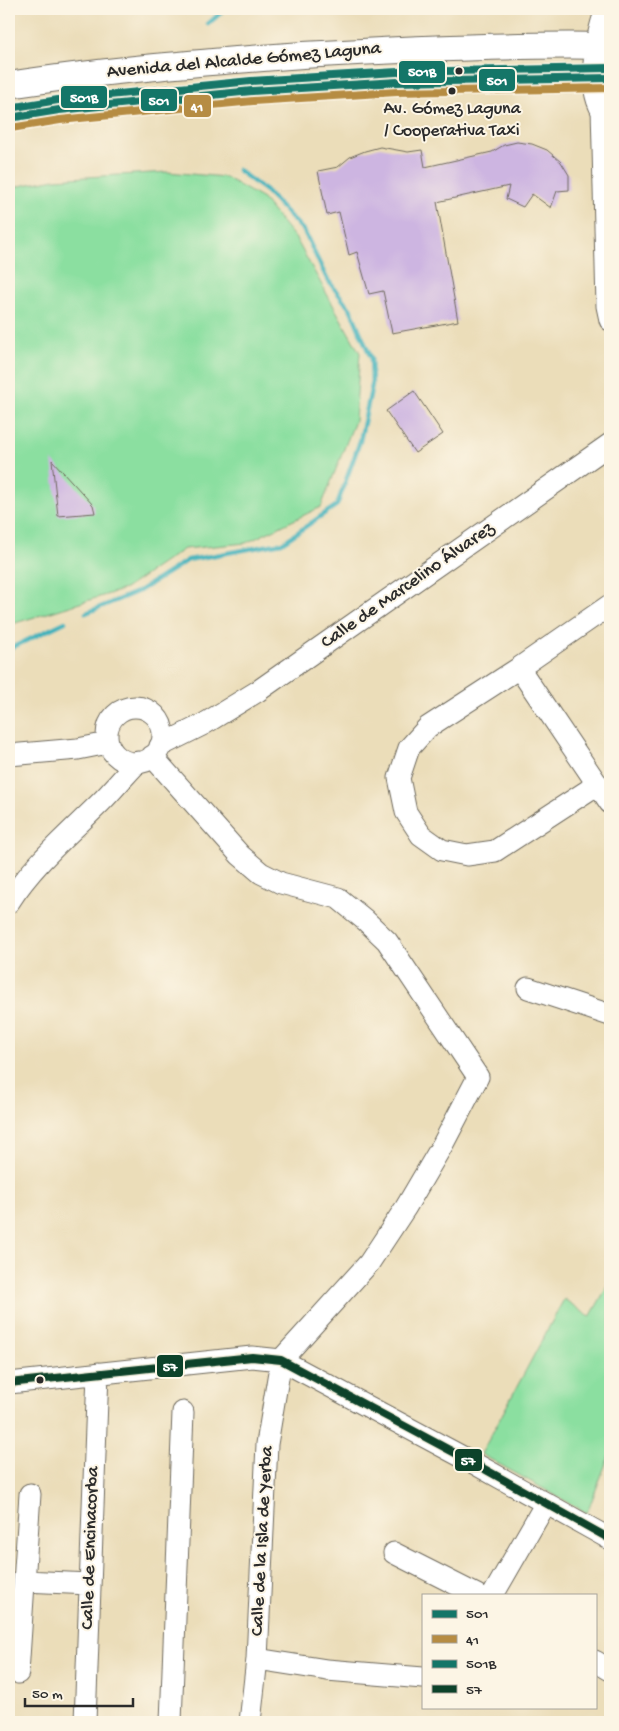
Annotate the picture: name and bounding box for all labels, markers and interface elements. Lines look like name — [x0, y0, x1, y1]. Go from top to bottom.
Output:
street label: Avenida del Alcalde Gómez Laguna — [106, 37, 384, 84]
line badge: 501B — [398, 60, 446, 84]
text: 501B — [408, 65, 437, 82]
unlabelled marker — [454, 66, 464, 76]
line badge: 501 — [478, 68, 516, 92]
text: 501 — [487, 74, 508, 91]
line badge: 501B — [60, 85, 108, 109]
marker: Av. Gómez Laguna / Cooperativa Taxi — [447, 86, 457, 96]
line badge: 501 — [140, 88, 178, 112]
text: 501B — [70, 91, 99, 108]
text: 501 — [149, 94, 170, 111]
line badge: 41 — [183, 94, 212, 118]
place label: Av. Gómez Laguna / Cooperativa Taxi — [383, 99, 522, 142]
text: 41 — [190, 100, 203, 117]
street label: Calle de Marcelino Álvarez — [317, 517, 500, 655]
line badge: 57 — [156, 1354, 184, 1378]
text: 57 — [163, 1360, 178, 1377]
unlabelled marker — [35, 1375, 45, 1385]
street label: Calle de la Isla de Yerba — [247, 1444, 280, 1637]
line badge: 57 — [454, 1448, 483, 1472]
text: 57 — [461, 1454, 476, 1471]
street label: Calle de Encinacorba — [77, 1464, 105, 1630]
legend — [422, 1594, 596, 1708]
text: 501 — [466, 1606, 488, 1624]
text: 41 — [466, 1632, 479, 1650]
text: 501B — [466, 1656, 496, 1674]
scale bar — [25, 1676, 132, 1708]
text: 57 — [466, 1682, 483, 1700]
text: 50 m — [32, 1686, 63, 1704]

